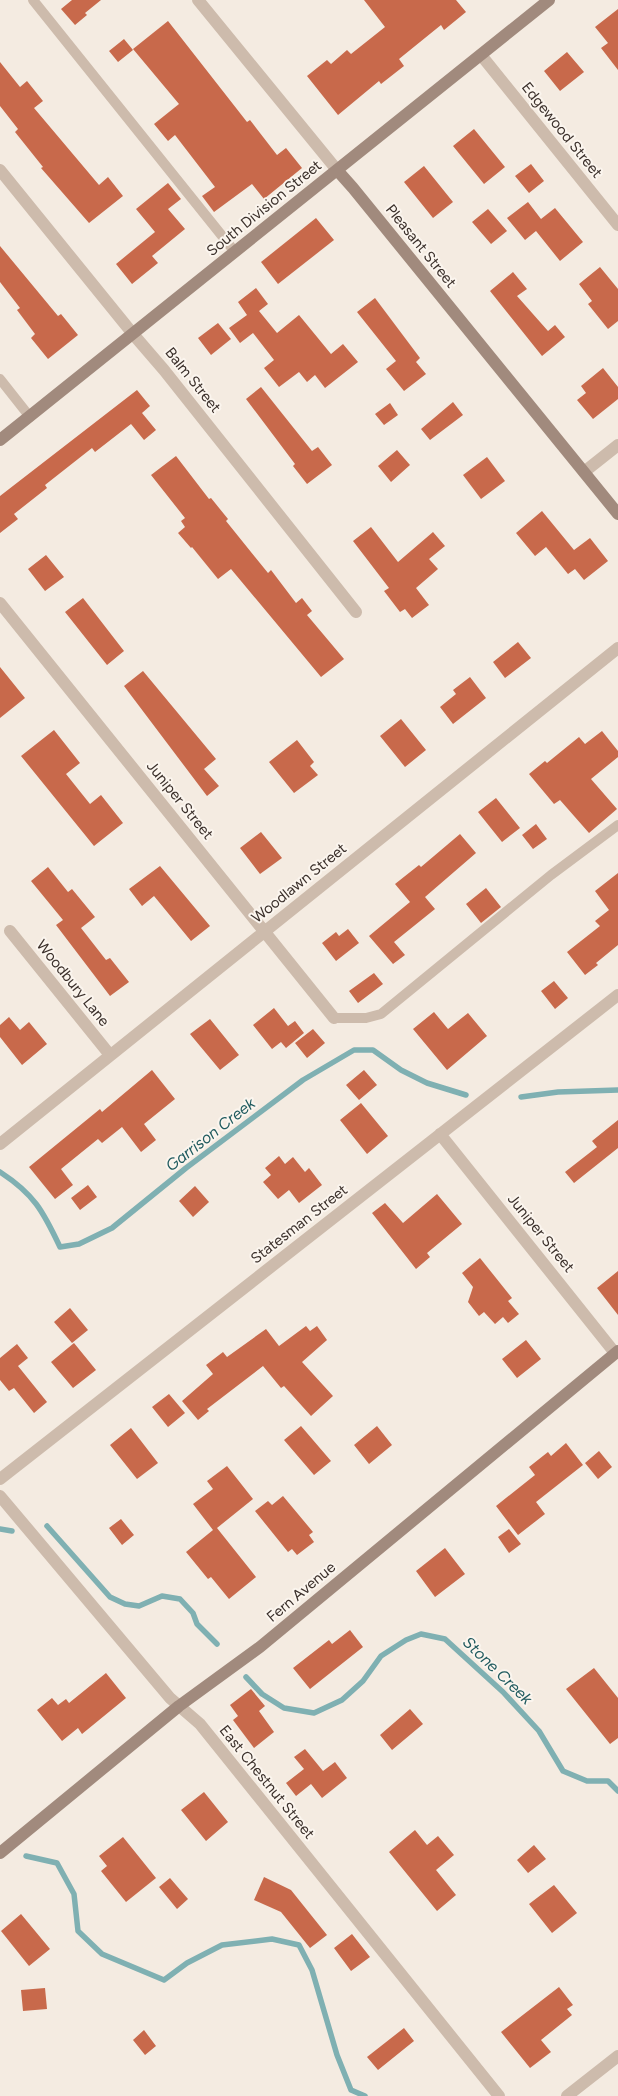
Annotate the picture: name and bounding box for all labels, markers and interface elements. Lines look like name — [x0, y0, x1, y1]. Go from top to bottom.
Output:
street label: Edgewood Street — [518, 79, 606, 182]
street label: South Division Street — [203, 156, 325, 260]
street label: Pleasant Street — [382, 201, 460, 292]
street label: Balm Street — [161, 344, 225, 416]
street label: Juniper Street — [143, 757, 217, 843]
street label: Woodlawn Street — [248, 839, 350, 927]
street label: Woodbury Lane — [33, 936, 113, 1030]
water label: Garrison Creek — [162, 1093, 260, 1175]
street label: Statesman Street — [247, 1180, 351, 1267]
street label: Juniper Street — [504, 1190, 578, 1276]
street label: Fern Avenue — [263, 1558, 339, 1626]
water label: Stone Creek — [459, 1633, 537, 1709]
street label: East Chestnut Street — [216, 1722, 319, 1843]

